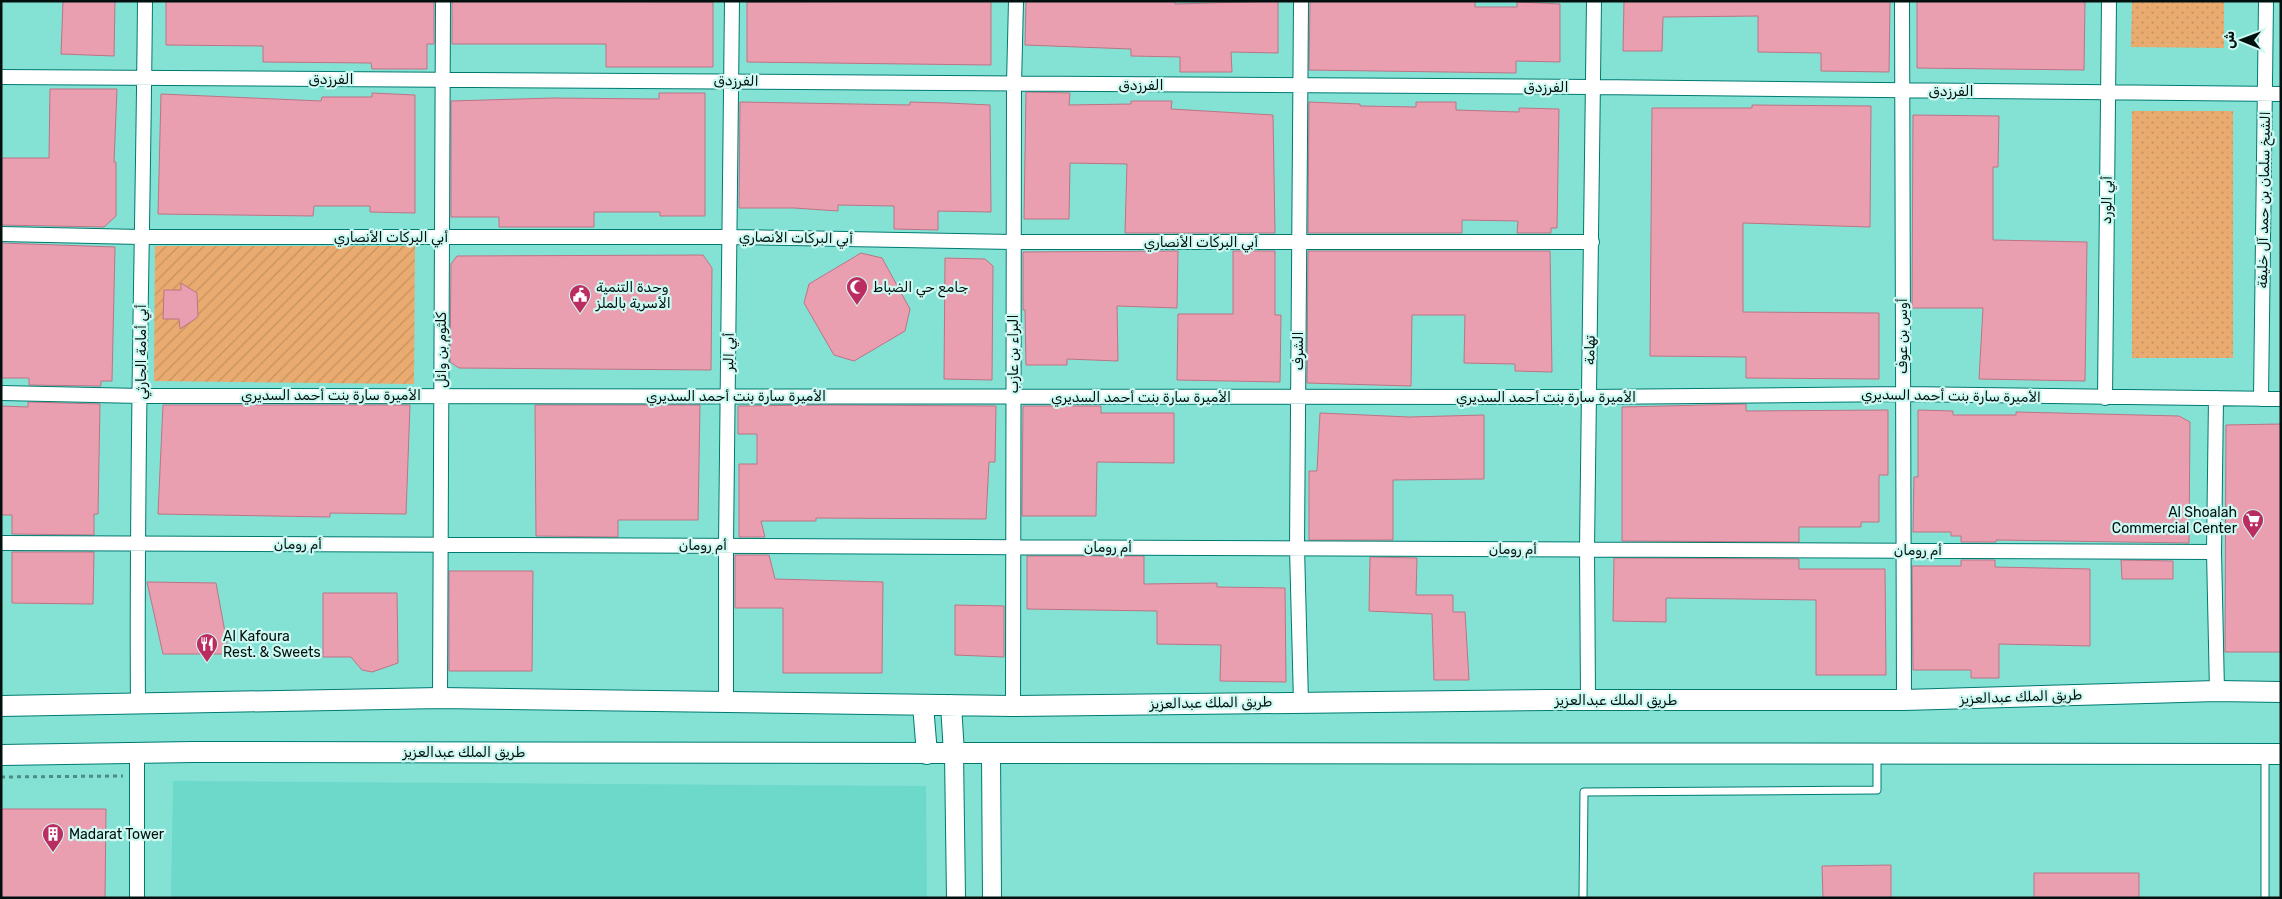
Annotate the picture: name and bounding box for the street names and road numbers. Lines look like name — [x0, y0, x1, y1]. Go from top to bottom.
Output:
street label: الفرزدق — [308, 71, 354, 88]
street label: الفرزدق — [713, 72, 759, 90]
street label: الفرزدق — [1118, 77, 1164, 94]
street label: الفرزدق — [1523, 79, 1569, 96]
street label: الفرزدق — [1928, 83, 1974, 100]
street label: الشيخ سلمان بن حمد آل خليفة — [2254, 111, 2276, 289]
street label: أبي الورد — [2098, 176, 2118, 224]
street label: أبي البركات الأنصاري — [334, 229, 448, 248]
street label: أبي البركات الأنصاري — [739, 229, 853, 249]
street label: أبي البركات الأنصاري — [1144, 234, 1258, 253]
street label: أوس بن عوف — [1894, 298, 1911, 374]
street label: أبي أمامة الحارثي — [133, 304, 152, 400]
street label: كلثوم بن وائل — [433, 311, 451, 388]
street label: البراء بن عازب — [1005, 315, 1022, 394]
street label: أبي البر — [720, 332, 740, 373]
street label: الشرف — [1290, 332, 1307, 370]
street label: تهامة — [1581, 335, 1599, 365]
street label: الأميرة سارة بنت أحمد السديري — [1861, 386, 2041, 407]
street label: الأميرة سارة بنت أحمد السديري — [241, 387, 421, 405]
street label: الأميرة سارة بنت أحمد السديري — [646, 388, 826, 406]
street label: الأميرة سارة بنت أحمد السديري — [1051, 389, 1231, 407]
street label: الأميرة سارة بنت أحمد السديري — [1456, 389, 1636, 407]
street label: أم رومان — [274, 536, 322, 554]
street label: أم رومان — [679, 537, 727, 555]
street label: أم رومان — [1084, 539, 1132, 557]
street label: أم رومان — [1489, 541, 1537, 559]
street label: أم رومان — [1894, 542, 1942, 560]
street label: طريق الملك عبدالعزيز — [1958, 686, 2083, 708]
street label: طريق الملك عبدالعزيز — [1554, 692, 1677, 709]
street label: طريق الملك عبدالعزيز — [1149, 693, 1273, 713]
street label: طريق الملك عبدالعزيز — [402, 744, 525, 761]

